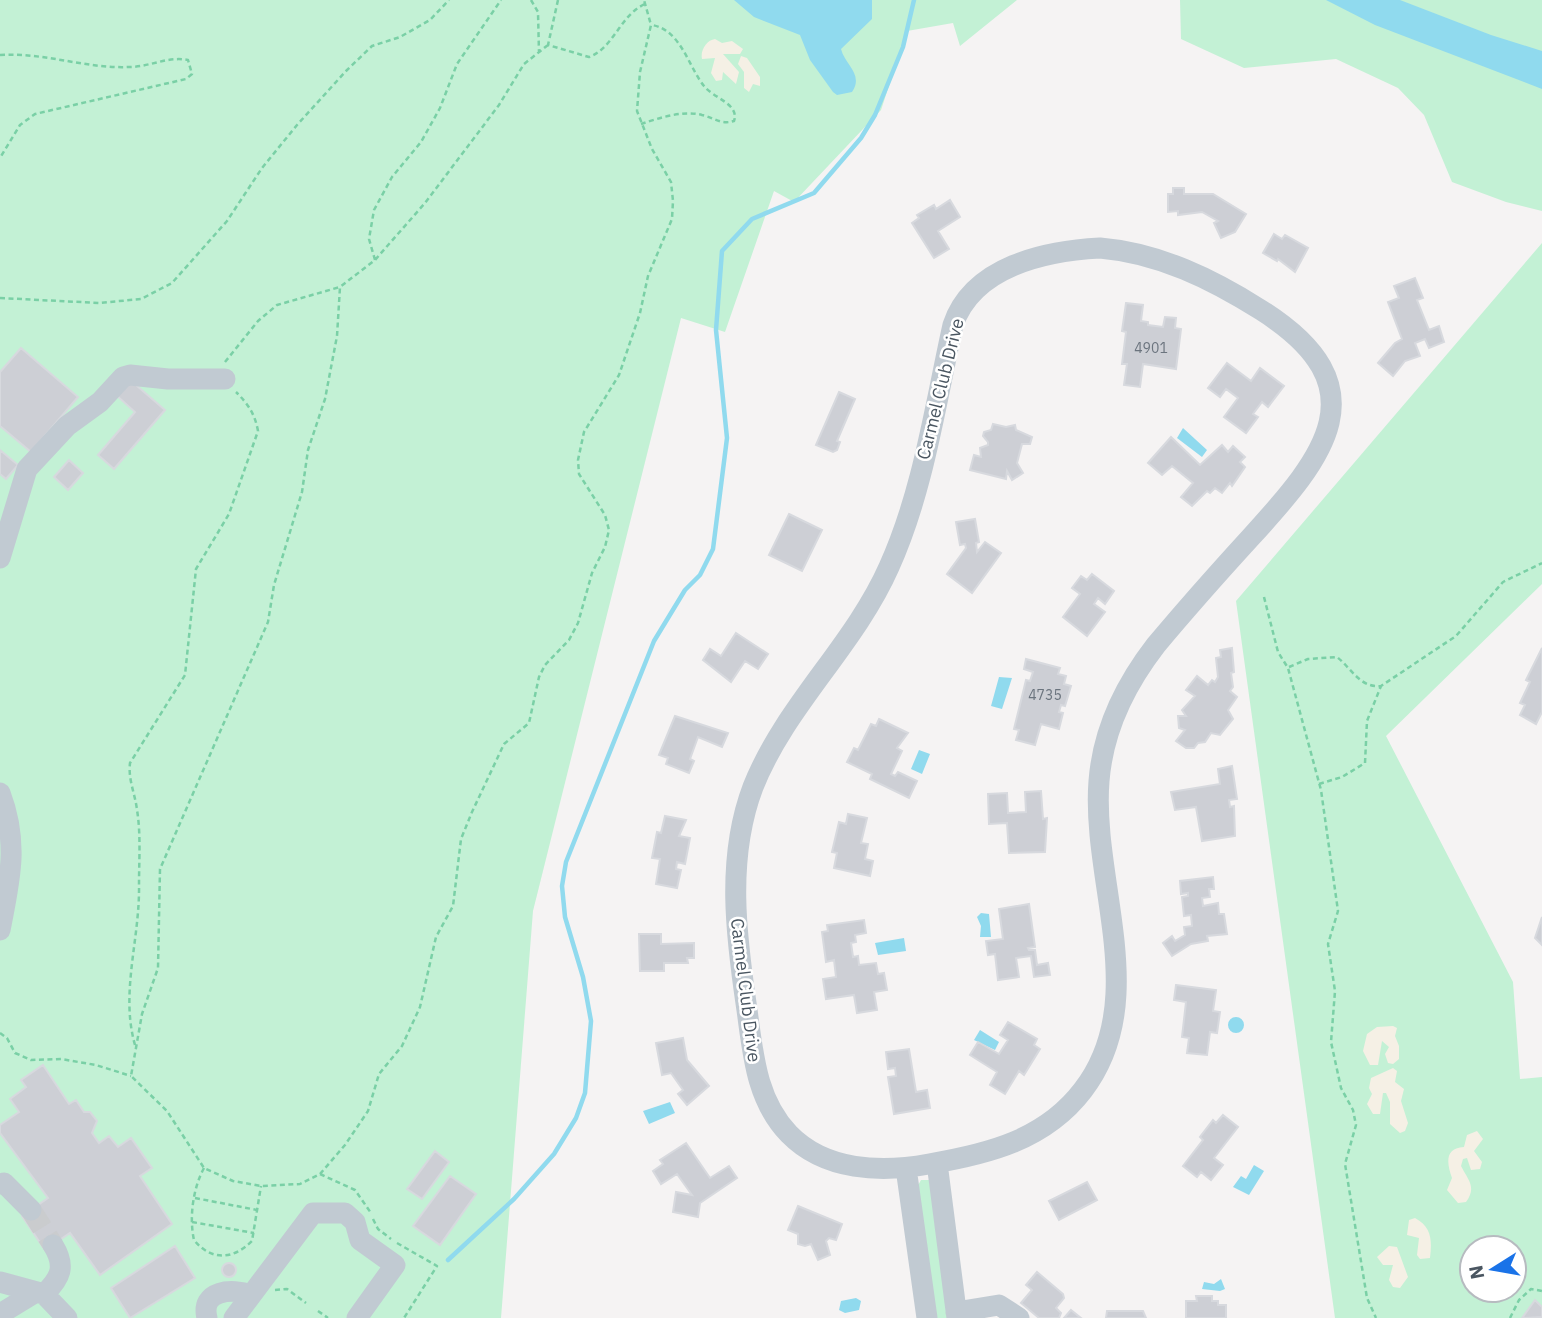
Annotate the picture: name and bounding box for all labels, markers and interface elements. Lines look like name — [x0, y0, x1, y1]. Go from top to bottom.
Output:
street label: Carmel Club Drive — [911, 316, 969, 462]
house number: 4901 — [1134, 339, 1168, 357]
house number: 4735 — [1028, 686, 1062, 704]
street label: Carmel Club Drive — [726, 917, 766, 1063]
north arrow — [1458, 1234, 1528, 1304]
text: N — [1463, 1263, 1489, 1281]

